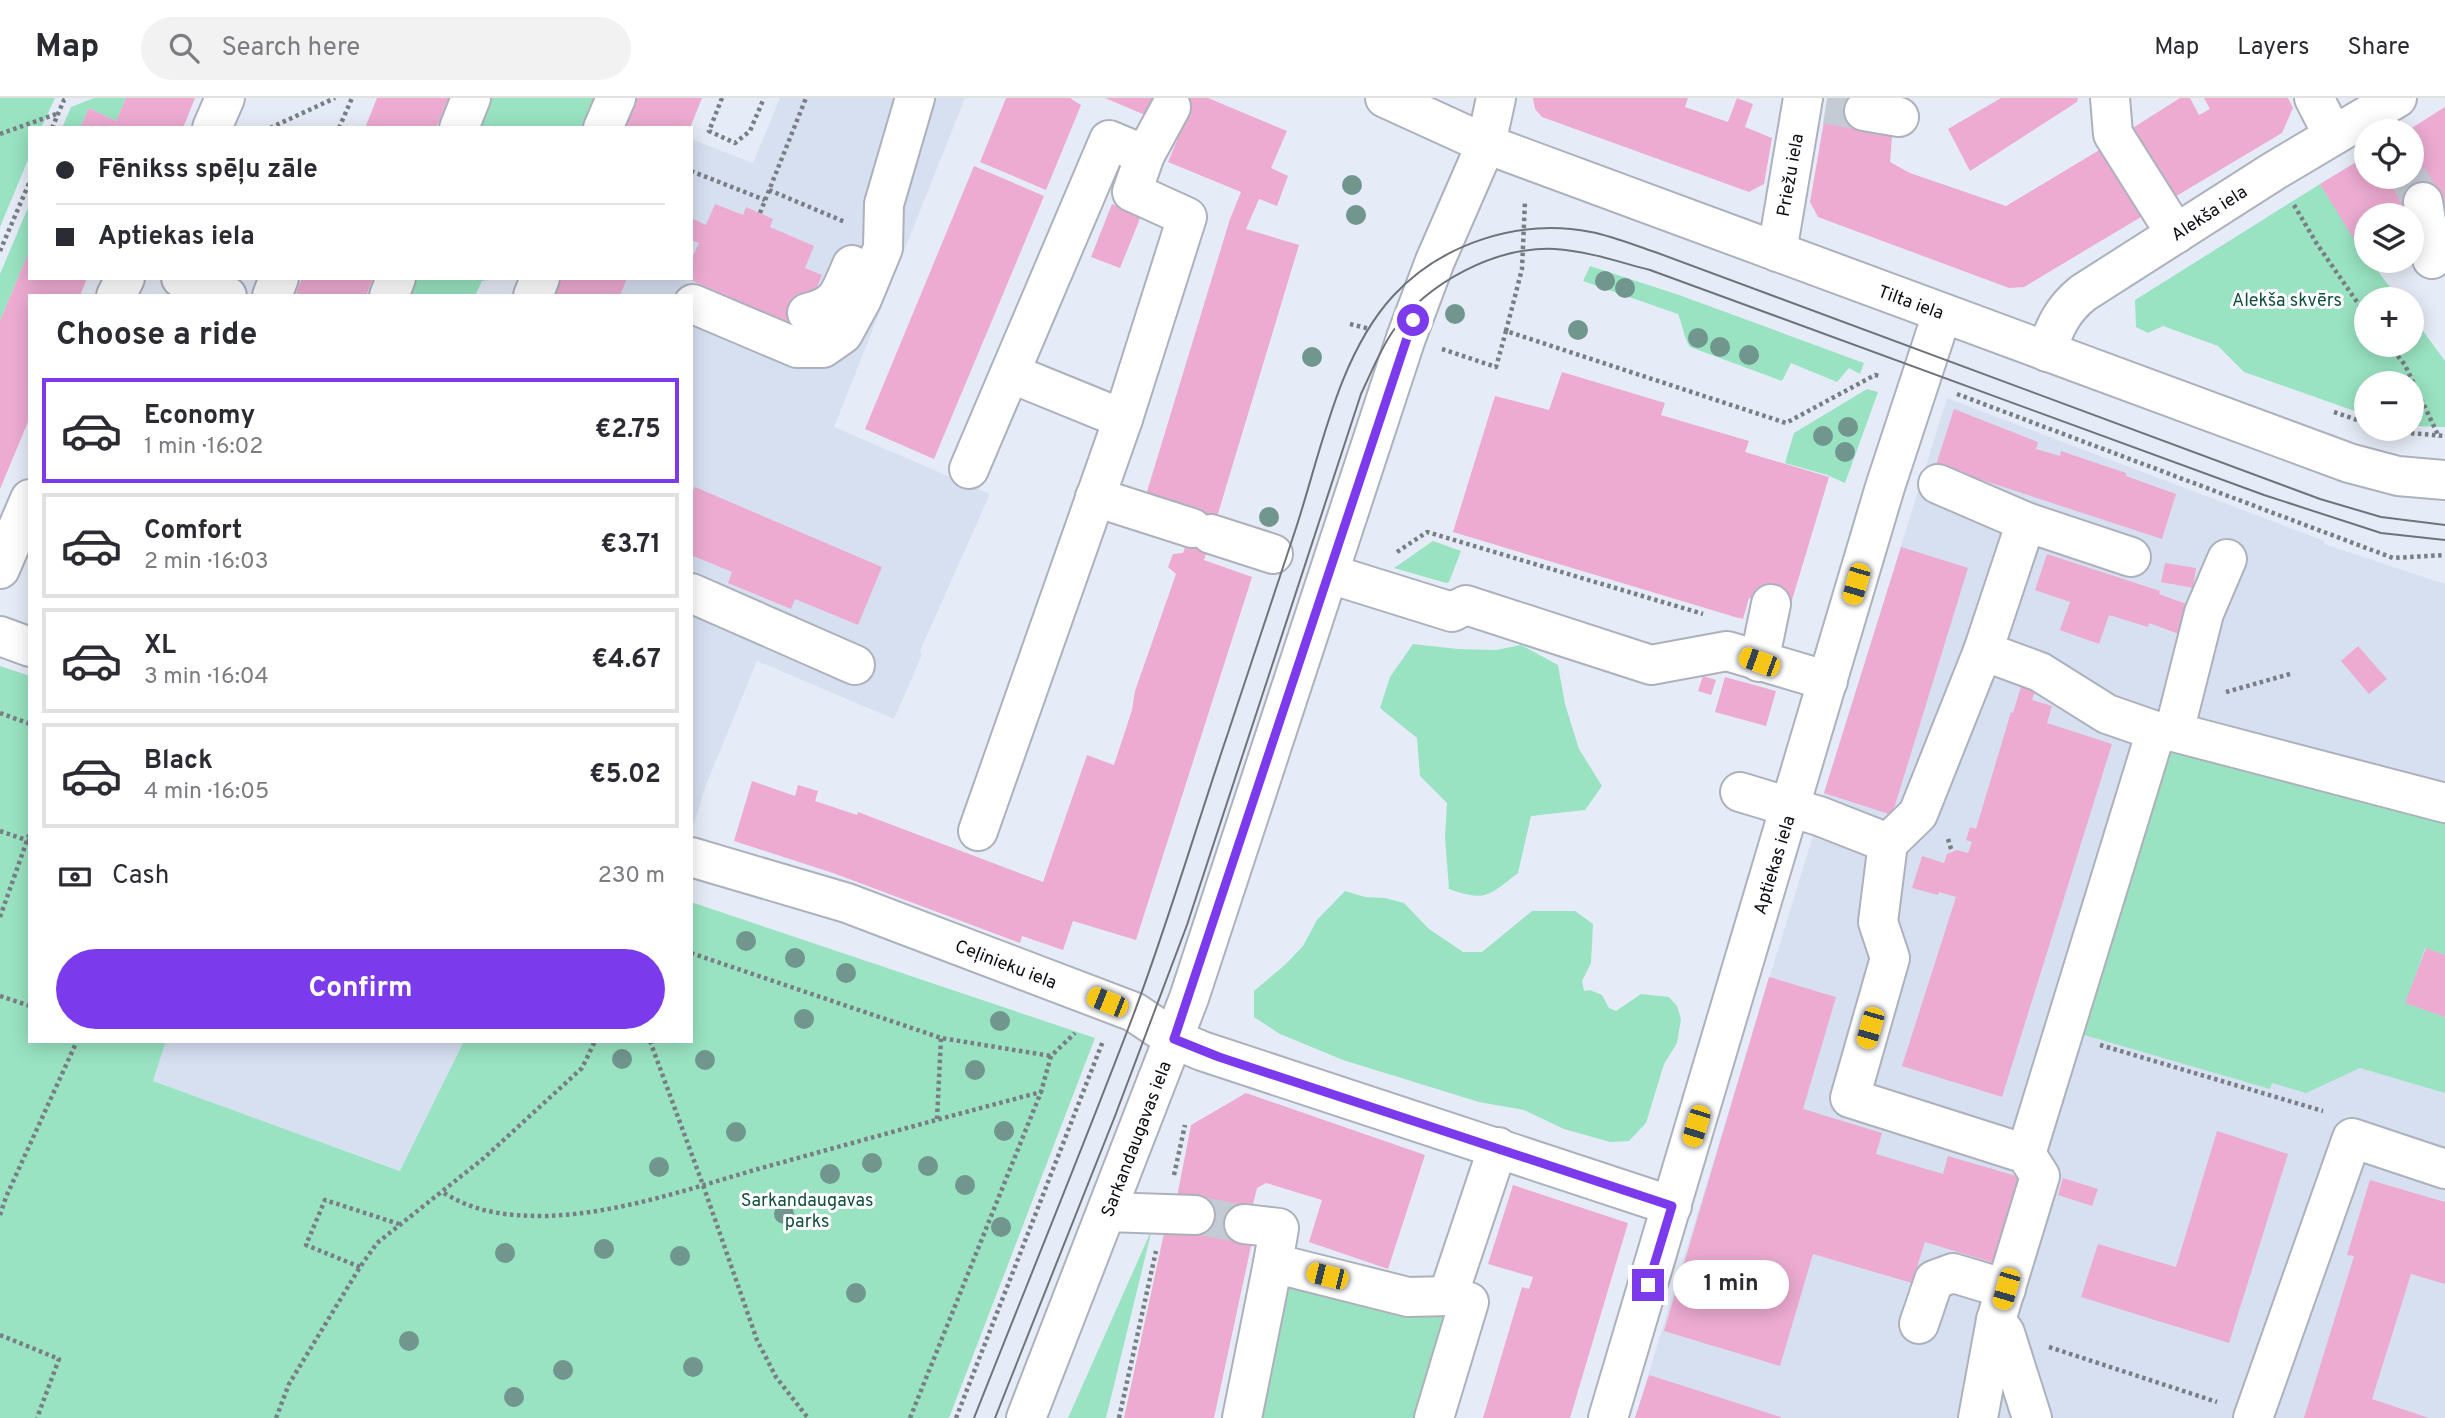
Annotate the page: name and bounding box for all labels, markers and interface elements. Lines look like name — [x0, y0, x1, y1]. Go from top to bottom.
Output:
search box — [141, 17, 631, 80]
text: Map — [35, 27, 99, 69]
icon: search — [165, 29, 203, 67]
text: Search here — [221, 32, 360, 65]
text: Map — [2154, 33, 2199, 63]
text: Layers — [2237, 33, 2309, 63]
text: Share — [2347, 33, 2410, 63]
map controls — [2354, 119, 2424, 441]
button: locate — [2354, 119, 2424, 189]
street label: Priežu iela — [1773, 132, 1810, 219]
text: Fēnikss spēļu zāle — [98, 154, 318, 187]
street label: Alekša iela — [2167, 181, 2252, 247]
button: layers — [2354, 203, 2424, 273]
text: Aptiekas iela — [98, 221, 255, 254]
street label: Tilta iela — [1874, 281, 1947, 326]
button: + — [2354, 287, 2424, 357]
park label: Alekša skvērs — [2232, 290, 2342, 313]
route start — [1397, 304, 1429, 336]
text: Choose a ride — [56, 316, 257, 356]
button: − — [2354, 371, 2424, 441]
icon: car — [60, 399, 123, 462]
text: Economy — [144, 400, 255, 433]
text: €2.75 — [595, 414, 661, 447]
text: 1 min · 16:02 — [144, 433, 263, 462]
icon: car — [60, 514, 123, 577]
text: Comfort — [144, 515, 242, 548]
text: €3.71 — [601, 529, 661, 562]
text: 2 min · 16:03 — [144, 548, 269, 577]
car — [1841, 561, 1872, 607]
icon: car — [60, 629, 123, 692]
text: XL — [144, 630, 176, 663]
text: €4.67 — [592, 644, 661, 677]
car — [1736, 645, 1783, 679]
text: 3 min · 16:04 — [144, 663, 269, 692]
icon: car — [60, 744, 123, 807]
text: Black — [144, 745, 213, 778]
text: €5.02 — [589, 759, 661, 792]
text: 4 min · 16:05 — [144, 778, 269, 807]
street label: Aptiekas iela — [1749, 813, 1801, 918]
icon: cash — [56, 858, 94, 896]
text: Cash — [112, 860, 169, 893]
text: 230 m — [598, 862, 665, 891]
street label: Ceļinieku iela — [951, 935, 1060, 995]
button: Confirm — [56, 949, 665, 1029]
car — [1084, 984, 1131, 1020]
car — [1855, 1005, 1886, 1051]
street label: Sarkandaugavas iela — [1097, 1058, 1178, 1221]
car — [1680, 1103, 1713, 1149]
park label: Sarkandaugavas parks — [741, 1190, 873, 1234]
callout: 1 min — [1672, 1260, 1788, 1310]
car — [1305, 1261, 1350, 1291]
car — [1991, 1266, 2022, 1312]
route end — [1632, 1269, 1664, 1301]
text: 1 min — [1703, 1270, 1759, 1299]

